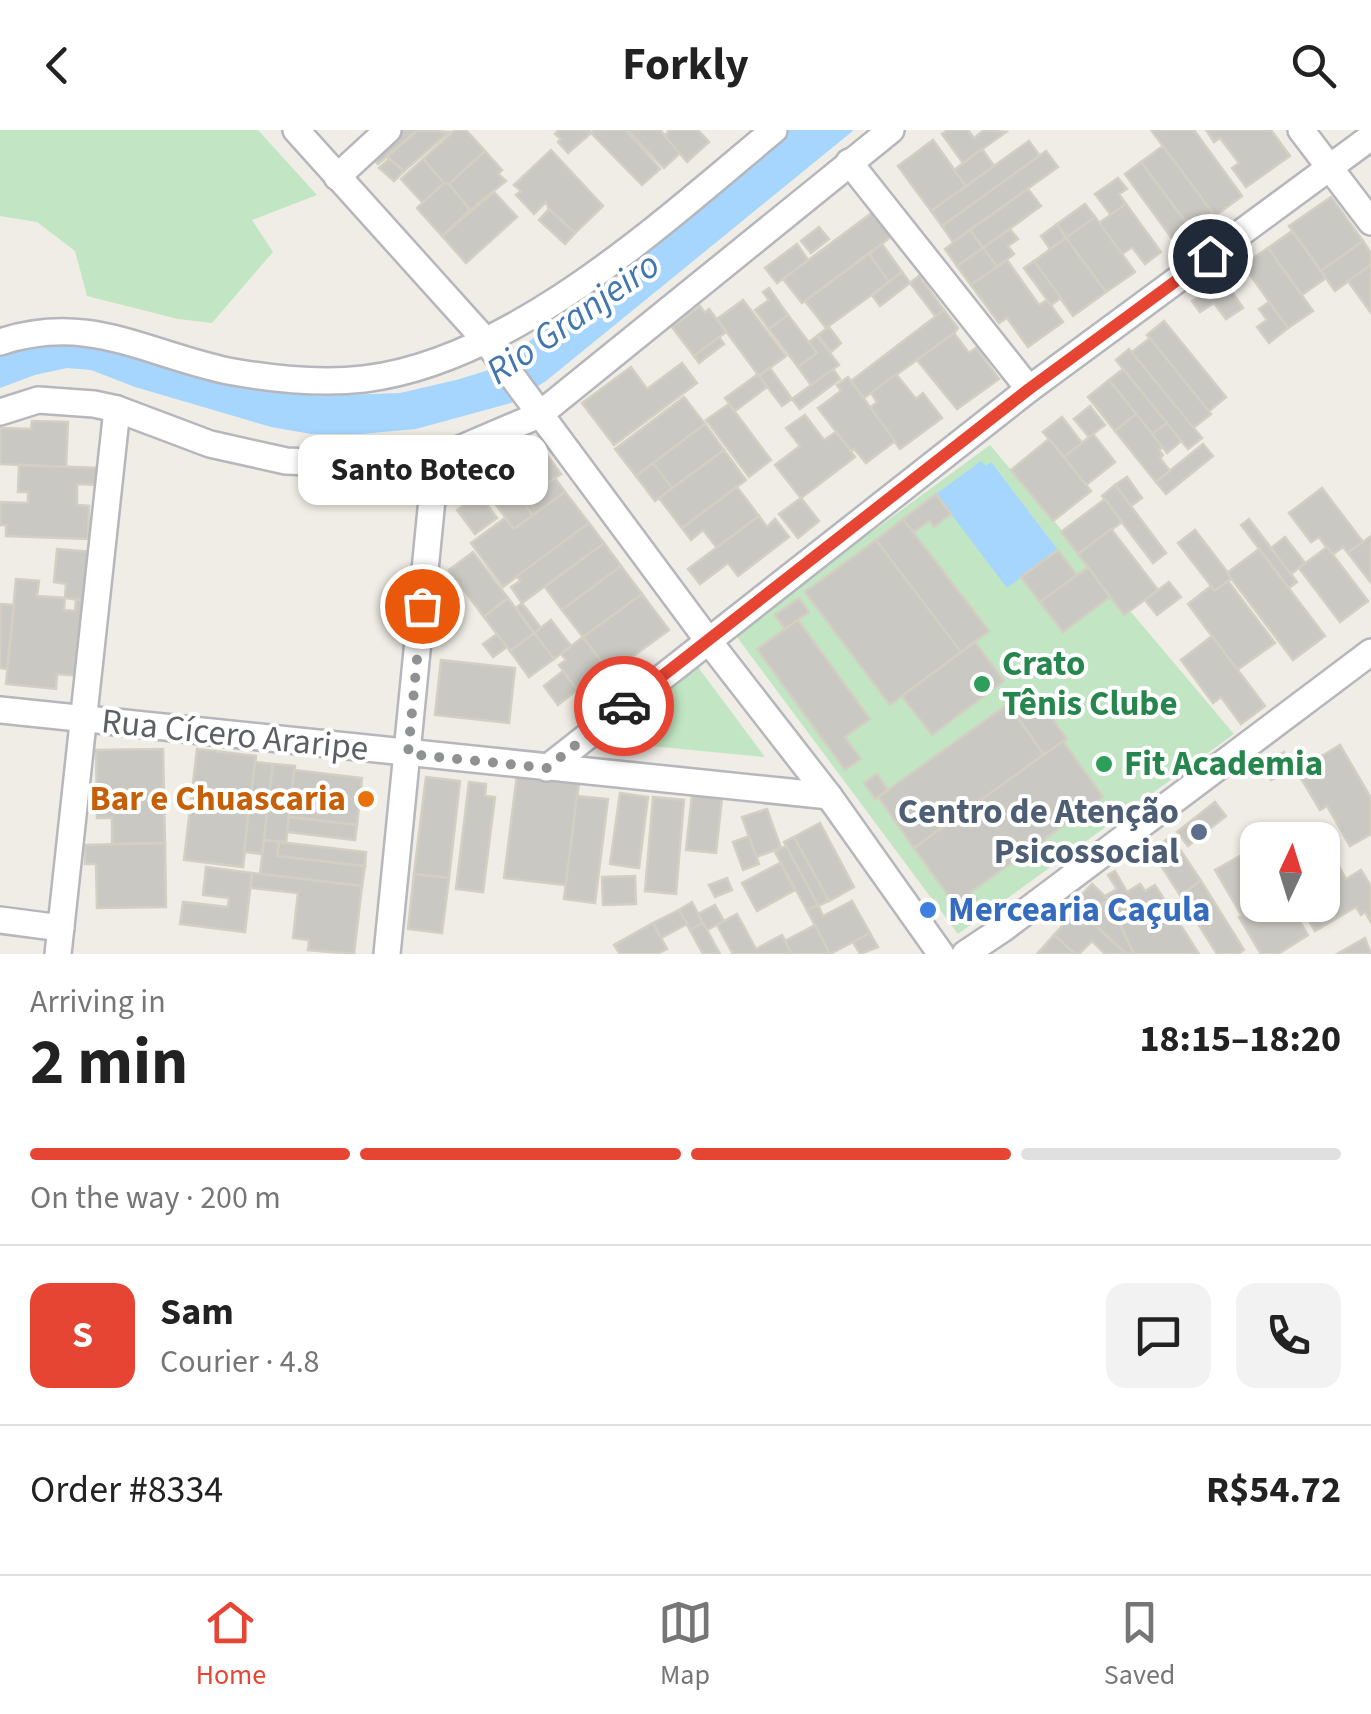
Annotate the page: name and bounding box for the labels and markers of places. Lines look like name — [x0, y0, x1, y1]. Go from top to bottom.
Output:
pin — [1168, 214, 1253, 299]
callout: Santo Boteco — [297, 436, 547, 506]
pin — [380, 564, 465, 649]
place label: Crato Tênis Clube — [1002, 639, 1178, 729]
marker: Crato Tênis Clube — [971, 673, 993, 695]
place label: Fit Academia — [1124, 739, 1323, 789]
marker: Fit Academia — [1093, 753, 1115, 775]
place label: Bar e Chuascaria — [90, 774, 346, 824]
place label: Centro de Atenção Psicossocial — [898, 787, 1179, 877]
marker: Bar e Chuascaria — [355, 788, 377, 810]
marker: Centro de Atenção Psicossocial — [1188, 821, 1210, 843]
place label: Mercearia Caçula — [948, 885, 1211, 935]
marker: Mercearia Caçula — [917, 899, 939, 921]

